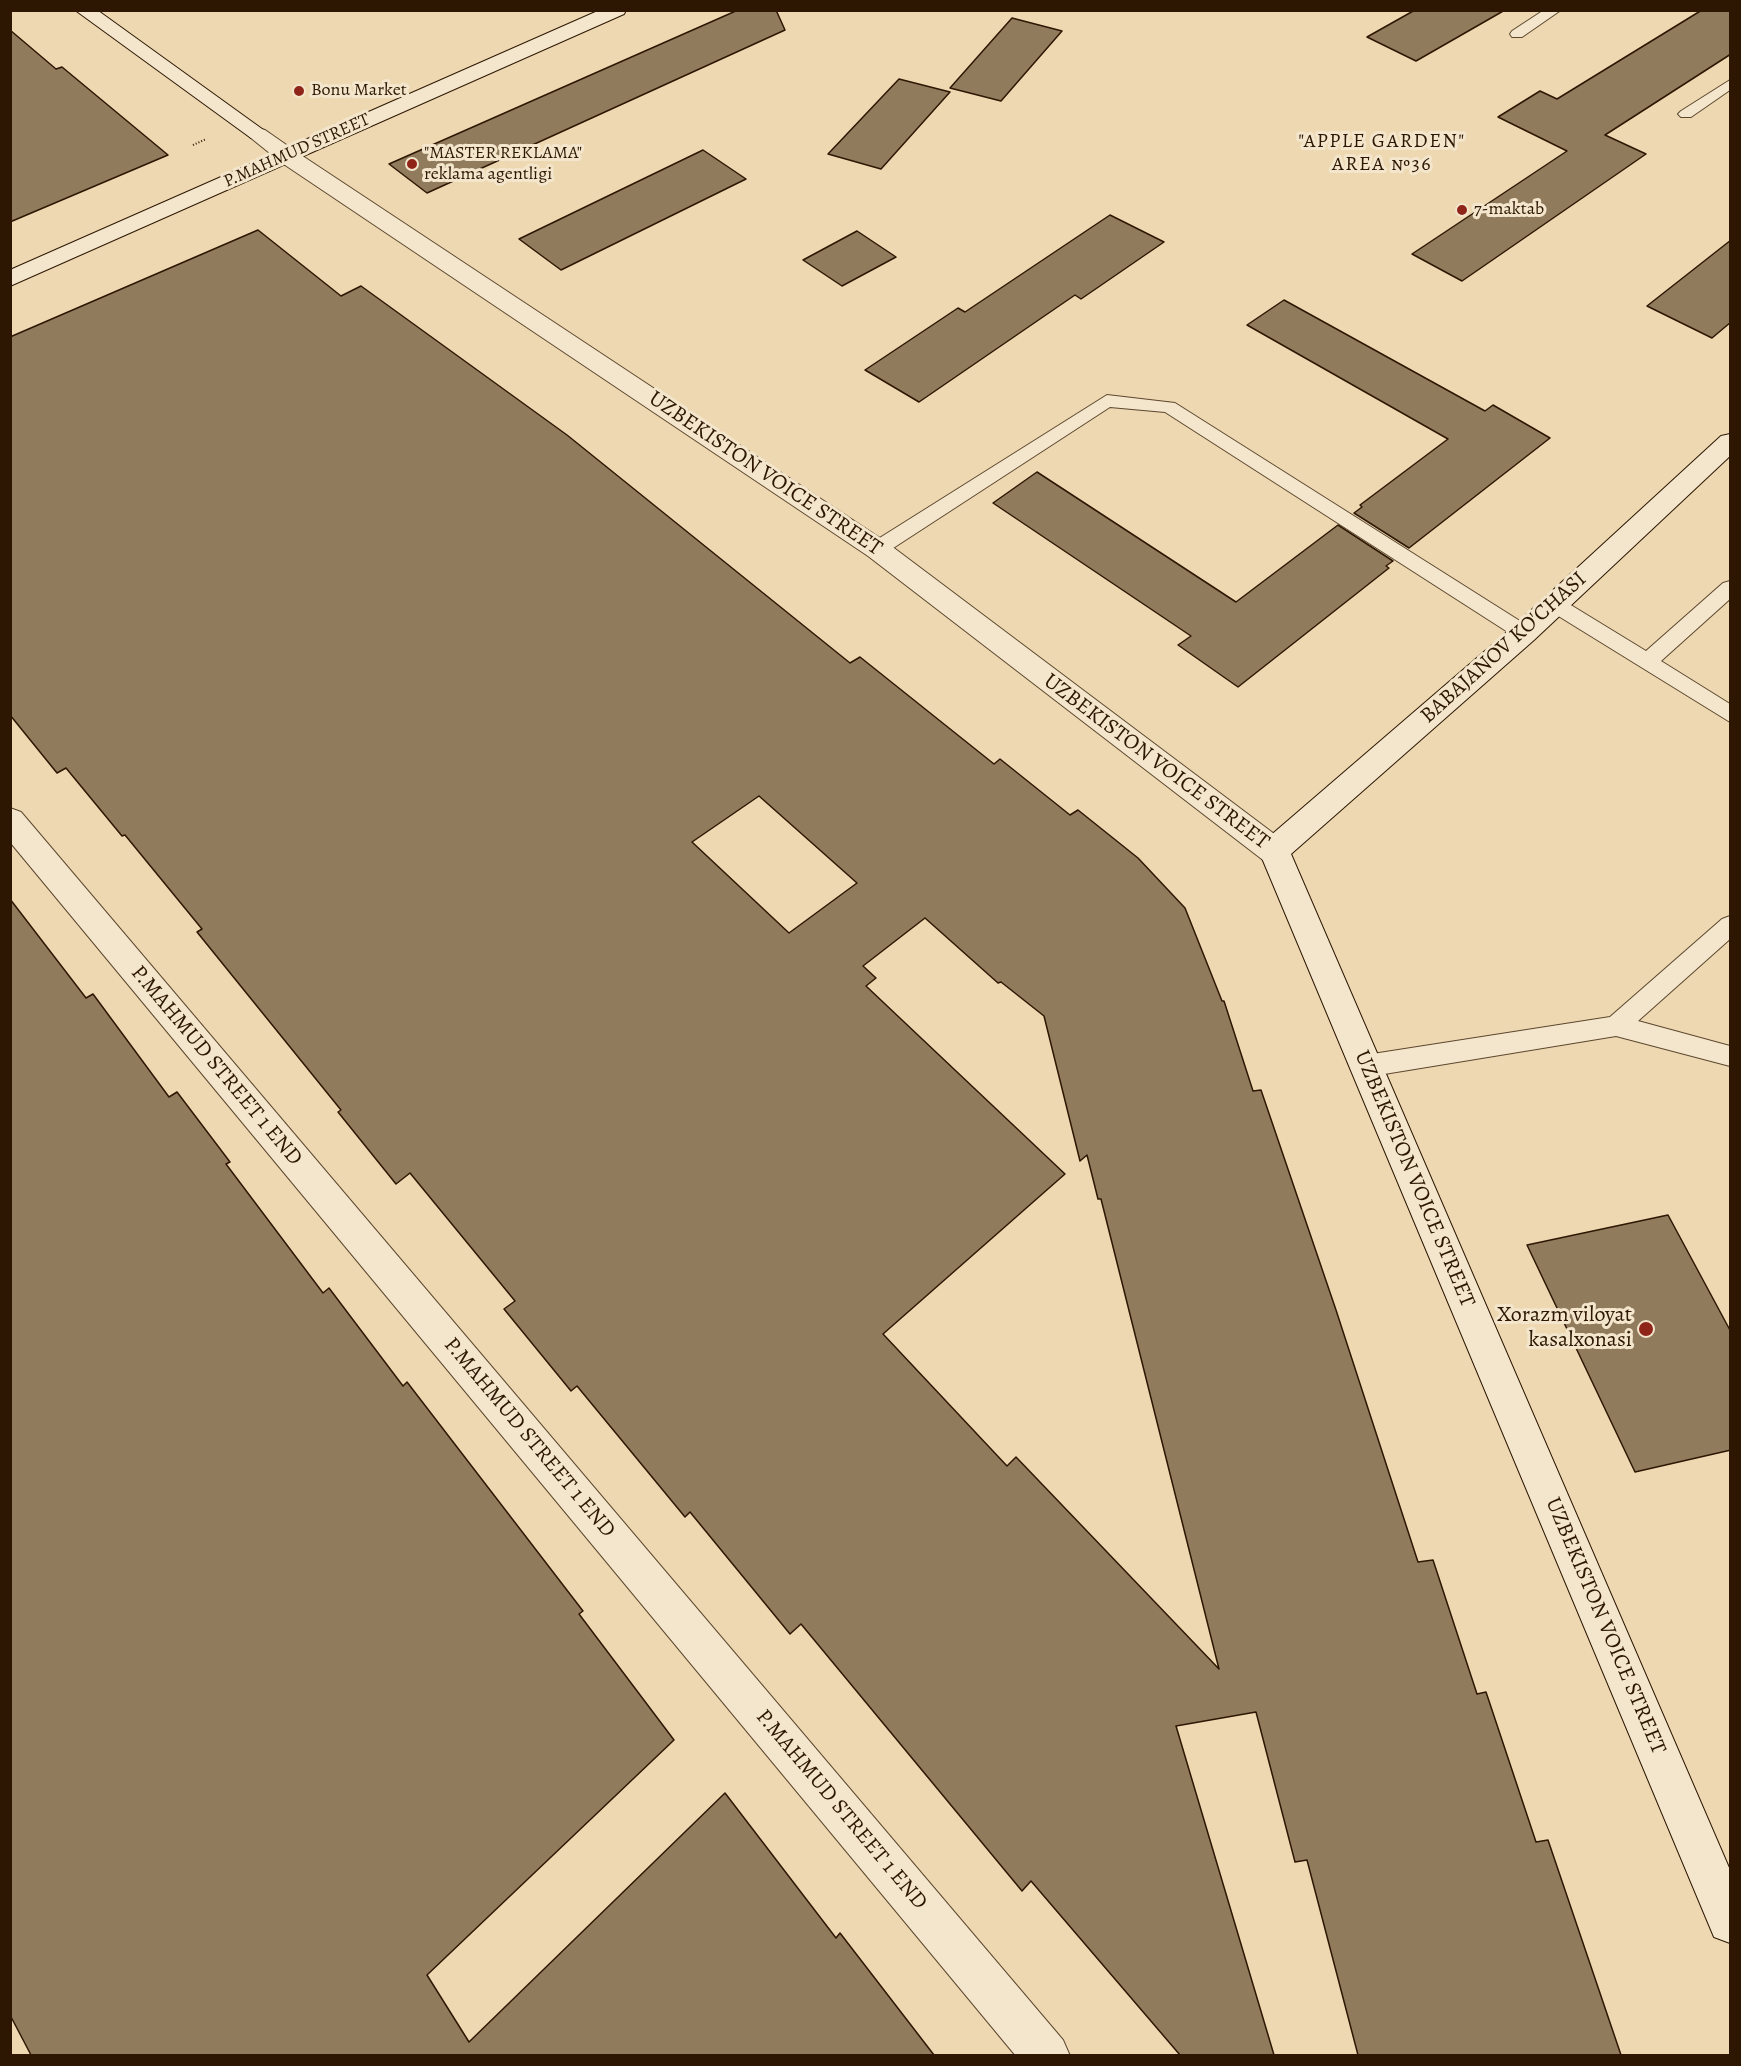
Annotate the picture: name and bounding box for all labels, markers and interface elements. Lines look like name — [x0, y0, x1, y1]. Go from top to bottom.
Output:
place label: Bonu Market — [311, 80, 407, 102]
marker: Bonu Market — [292, 84, 306, 98]
street label: P.MAHMUD STREET — [221, 109, 373, 193]
district label: "APPLE GARDEN" AREA №36 — [1298, 130, 1466, 177]
place label: "MASTER REKLAMA" reklama agentligi — [424, 143, 582, 186]
marker: "MASTER REKLAMA" reklama agentligi — [405, 157, 419, 171]
place label: 7-maktab — [1474, 199, 1544, 221]
marker: 7-maktab — [1455, 203, 1469, 217]
street label: UZBEKISTON VOICE STREET — [643, 386, 887, 562]
street label: BABAJANOV KO'CHASI — [1416, 567, 1592, 729]
street label: UZBEKISTON VOICE STREET — [1038, 668, 1274, 856]
street label: P.MAHMUD STREET 1 END — [125, 961, 307, 1171]
street label: UZBEKISTON VOICE STREET — [1348, 1047, 1480, 1311]
place label: Xorazm viloyat kasalxonasi — [1497, 1303, 1632, 1354]
marker: Xorazm viloyat kasalxonasi — [1637, 1320, 1655, 1338]
street label: P.MAHMUD STREET 1 END — [438, 1333, 620, 1543]
street label: UZBEKISTON VOICE STREET — [1539, 1494, 1671, 1758]
street label: P.MAHMUD STREET 1 END — [750, 1705, 932, 1915]

